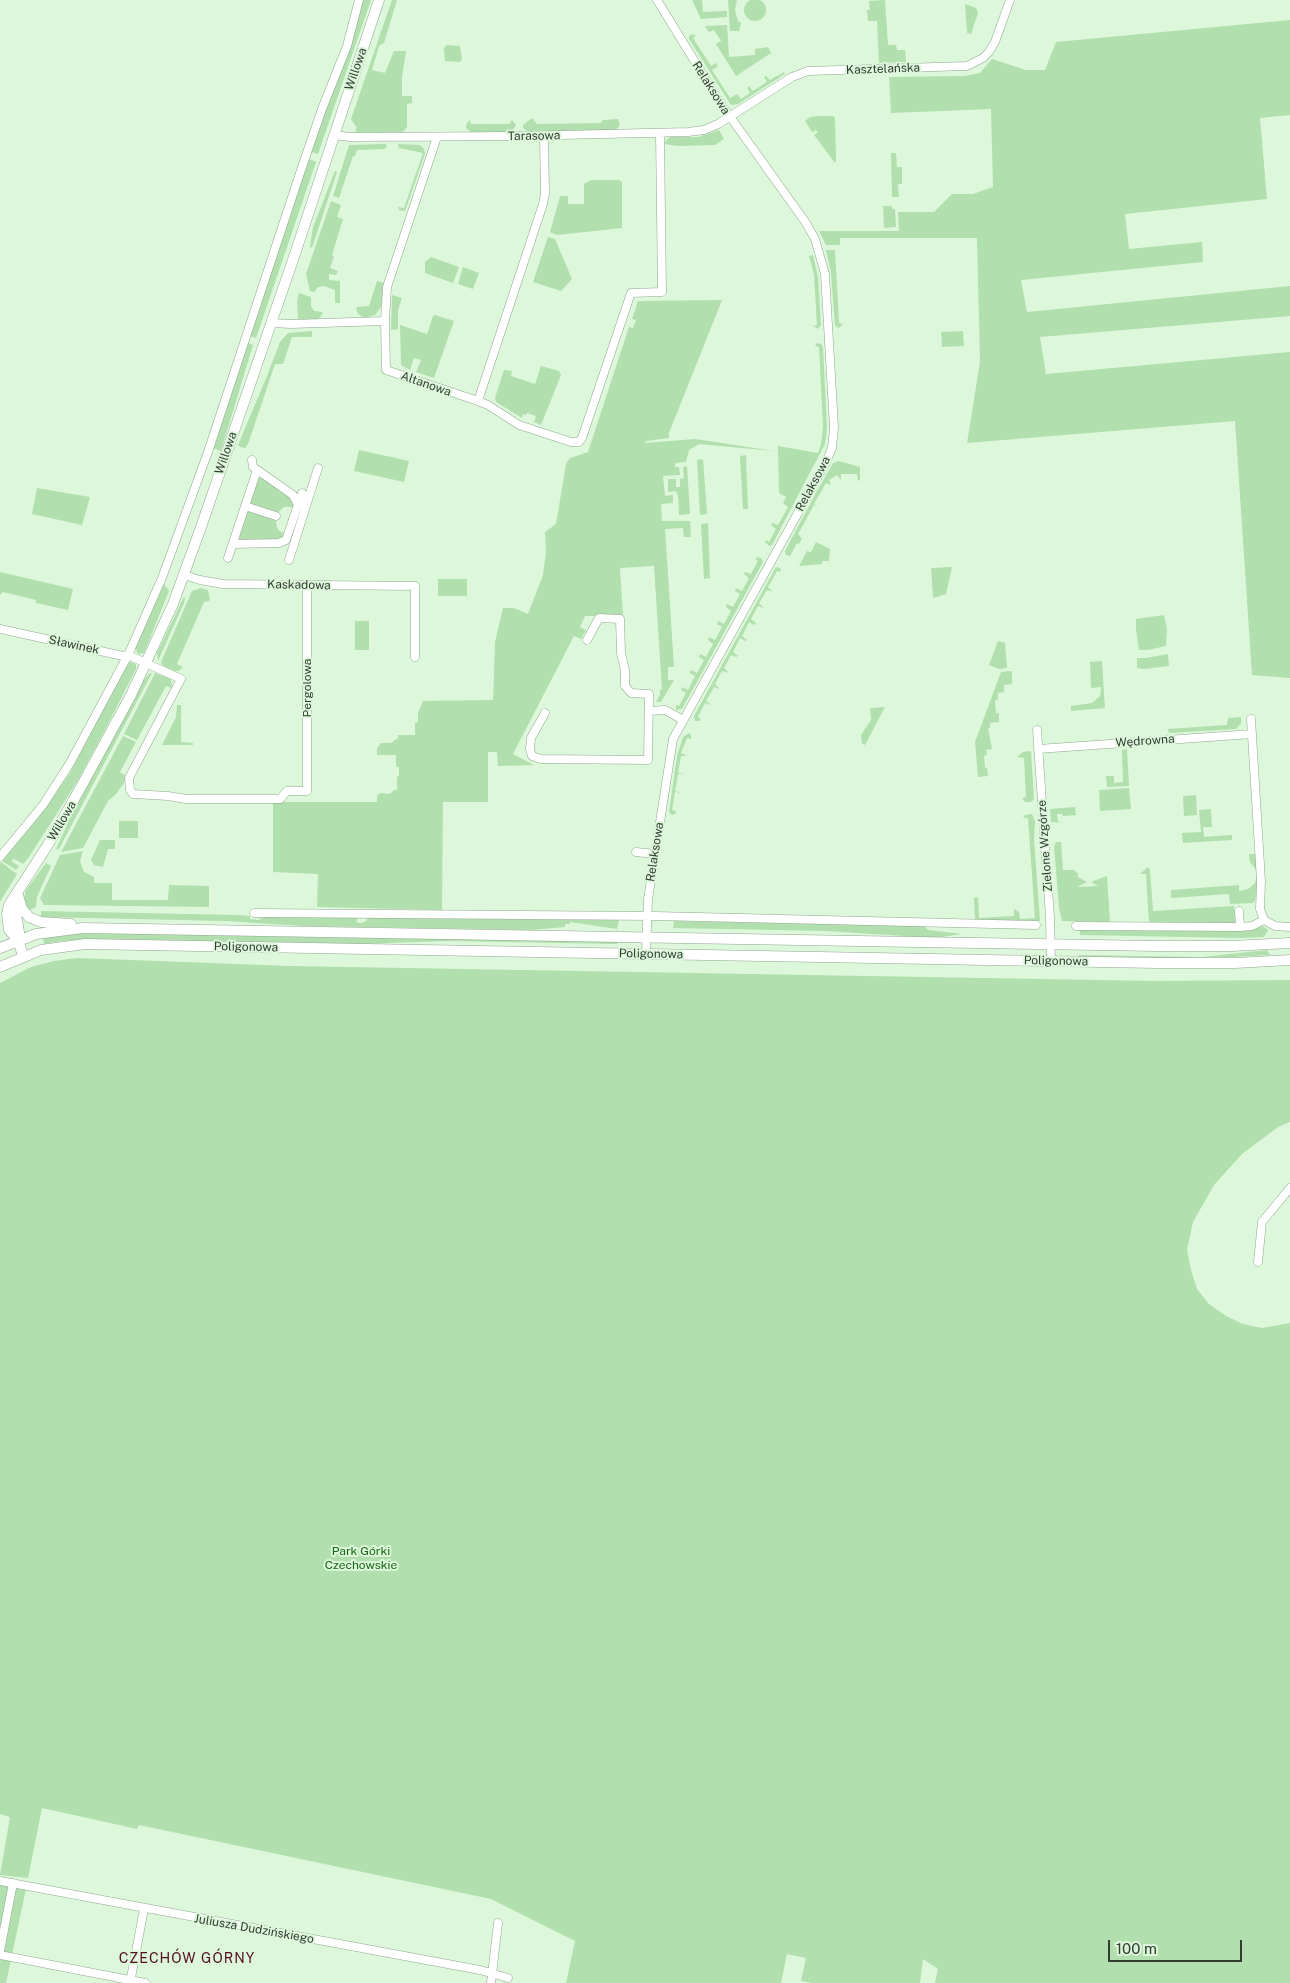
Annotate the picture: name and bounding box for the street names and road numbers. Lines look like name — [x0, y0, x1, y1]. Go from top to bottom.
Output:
street label: Willowa — [342, 46, 370, 92]
street label: Relaksowa — [689, 59, 733, 117]
street label: Kasztelańska — [846, 61, 920, 77]
street label: Tarasowa — [508, 128, 560, 144]
street label: Altanowa — [399, 369, 453, 399]
street label: Willowa — [212, 430, 240, 476]
street label: Relaksowa — [793, 454, 833, 514]
street label: Kaskadowa — [267, 577, 331, 593]
street label: Sławinek — [47, 633, 101, 657]
street label: Pergolowa — [300, 659, 314, 717]
street label: Wędrowna — [1115, 732, 1175, 750]
street label: Willowa — [45, 799, 79, 843]
street label: Zielone Wzgórze — [1035, 799, 1055, 893]
street label: Relaksowa — [643, 821, 667, 883]
street label: Poligonowa — [214, 939, 278, 955]
street label: Poligonowa — [619, 946, 683, 962]
street label: Poligonowa — [1024, 953, 1088, 969]
street label: Juliusza Dudzińskiego — [193, 1911, 315, 1947]

